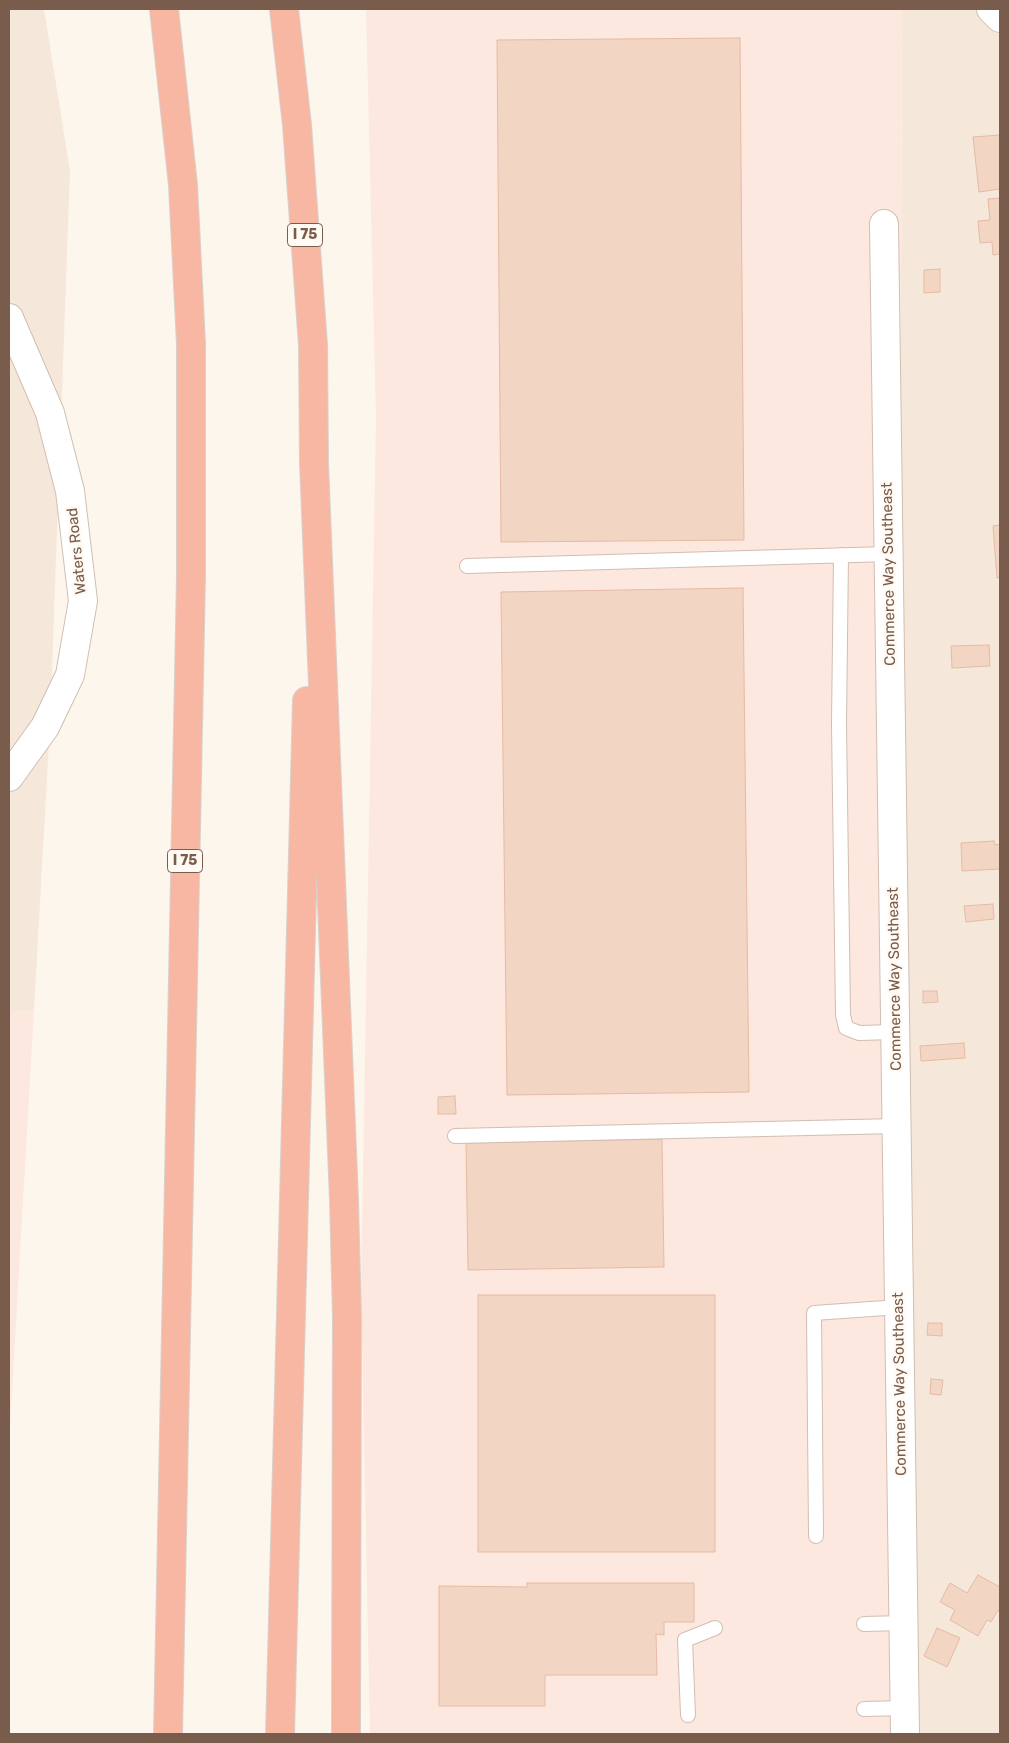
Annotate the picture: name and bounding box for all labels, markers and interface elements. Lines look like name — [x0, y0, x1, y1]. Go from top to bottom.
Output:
road number: I 75 — [288, 224, 322, 246]
street label: Commerce Way Southeast — [878, 482, 900, 666]
street label: Waters Road — [64, 507, 90, 595]
road number: I 75 — [168, 849, 202, 872]
street label: Commerce Way Southeast — [884, 887, 906, 1071]
street label: Commerce Way Southeast — [889, 1292, 911, 1476]

